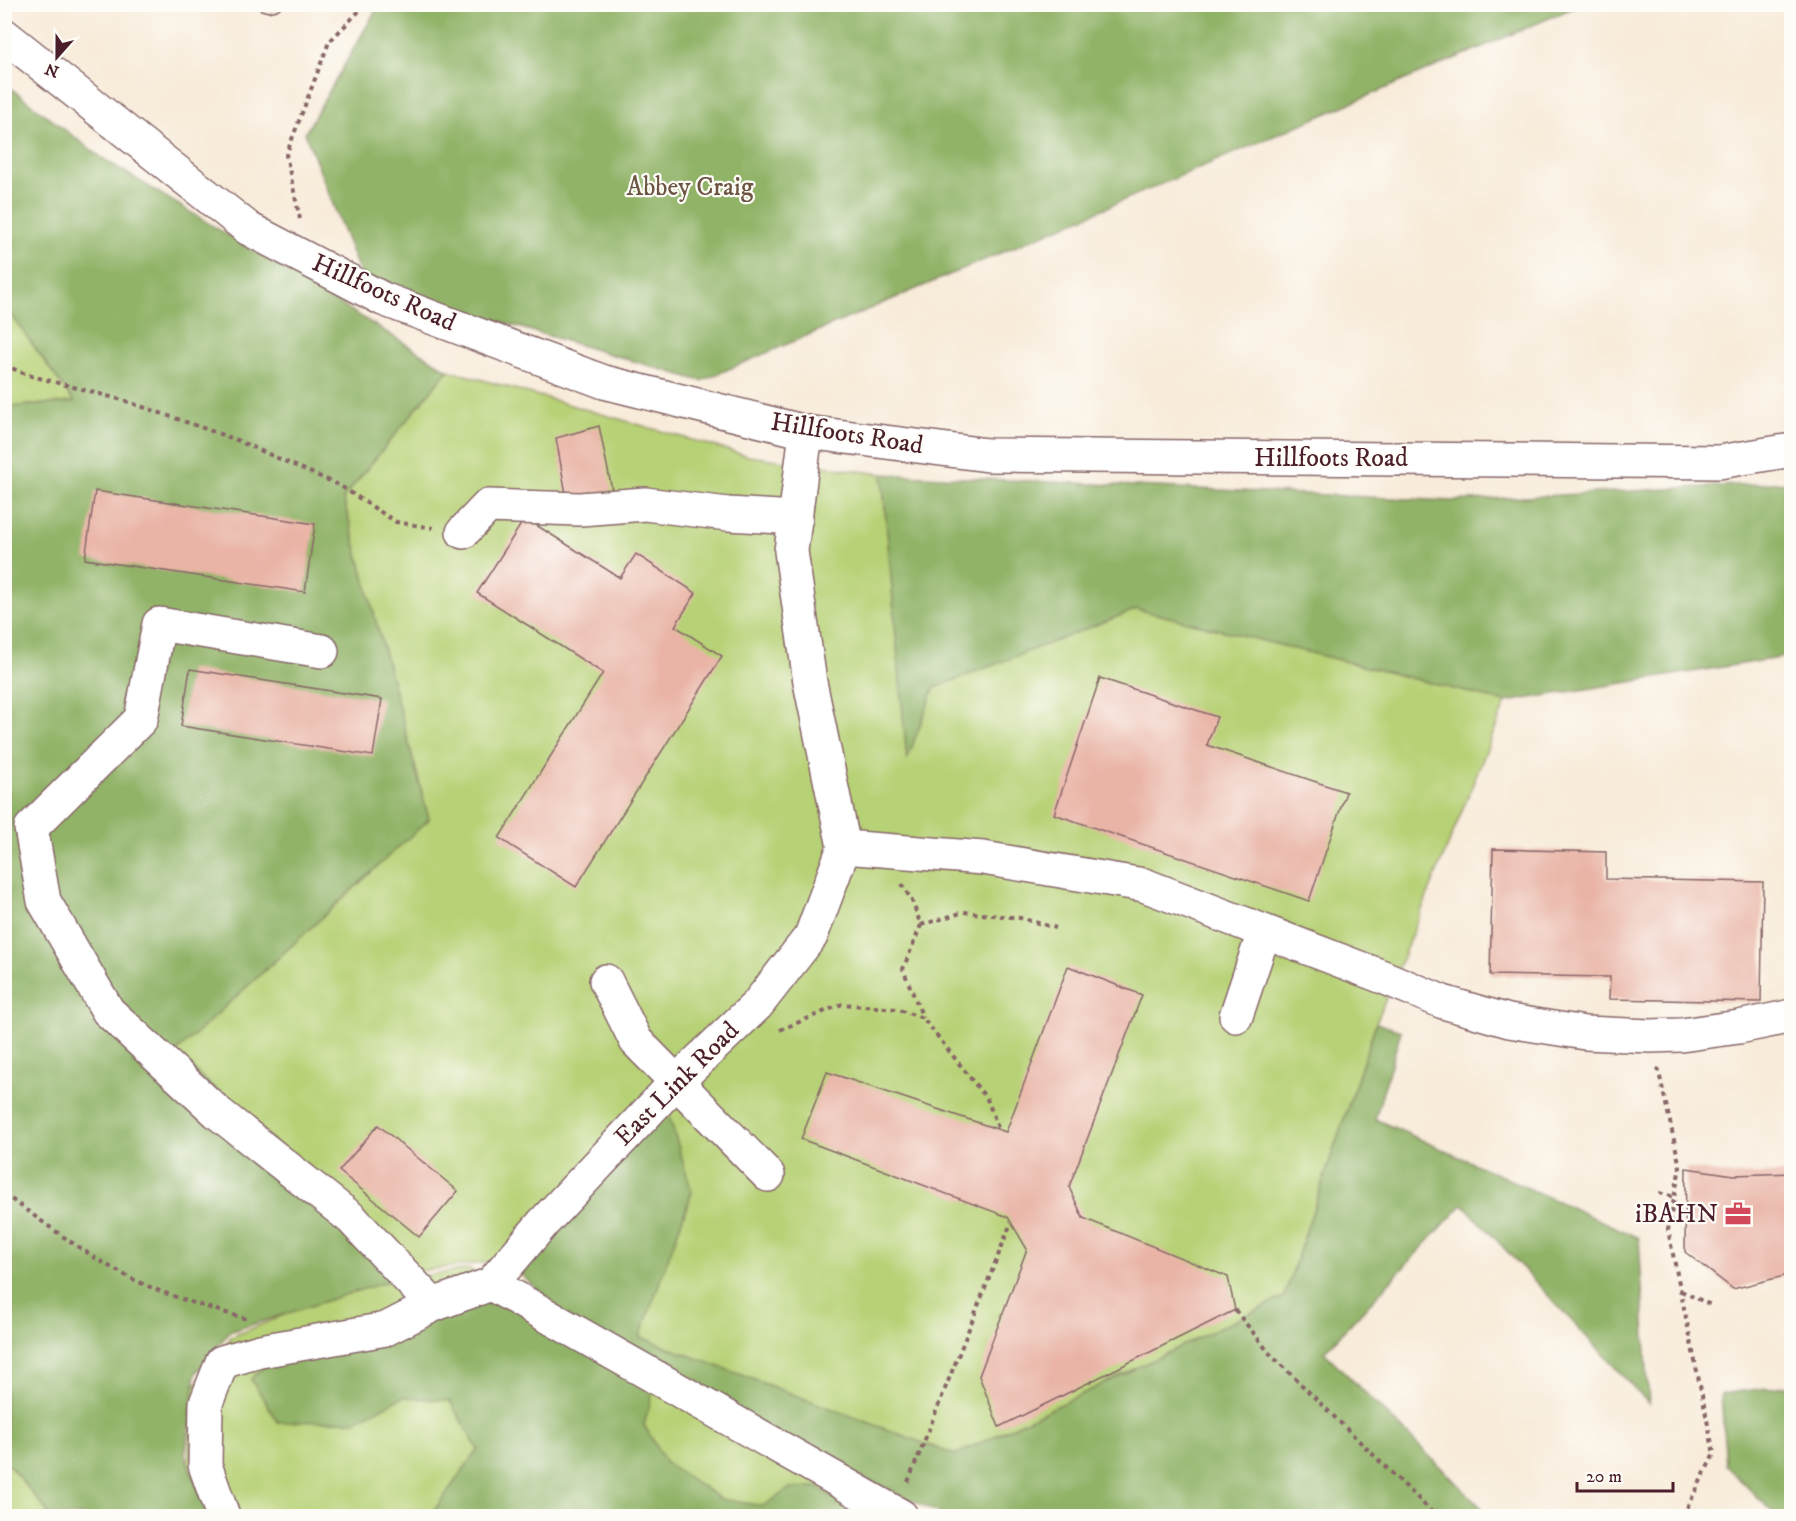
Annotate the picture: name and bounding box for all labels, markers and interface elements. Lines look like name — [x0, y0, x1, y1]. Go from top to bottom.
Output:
north arrow — [27, 27, 87, 87]
text: N — [42, 58, 62, 82]
park label: Abbey Craig — [627, 171, 754, 204]
street label: Hillfoots Road — [307, 247, 461, 339]
street label: Hillfoots Road — [768, 406, 926, 462]
street label: Hillfoots Road — [1254, 442, 1408, 475]
street label: East Link Road — [608, 1015, 746, 1153]
place label: iBAHN — [1635, 1198, 1718, 1231]
office icon: iBAHN — [1723, 1199, 1753, 1229]
scale bar — [1577, 1455, 1673, 1493]
text: 20 m — [1586, 1466, 1622, 1488]

